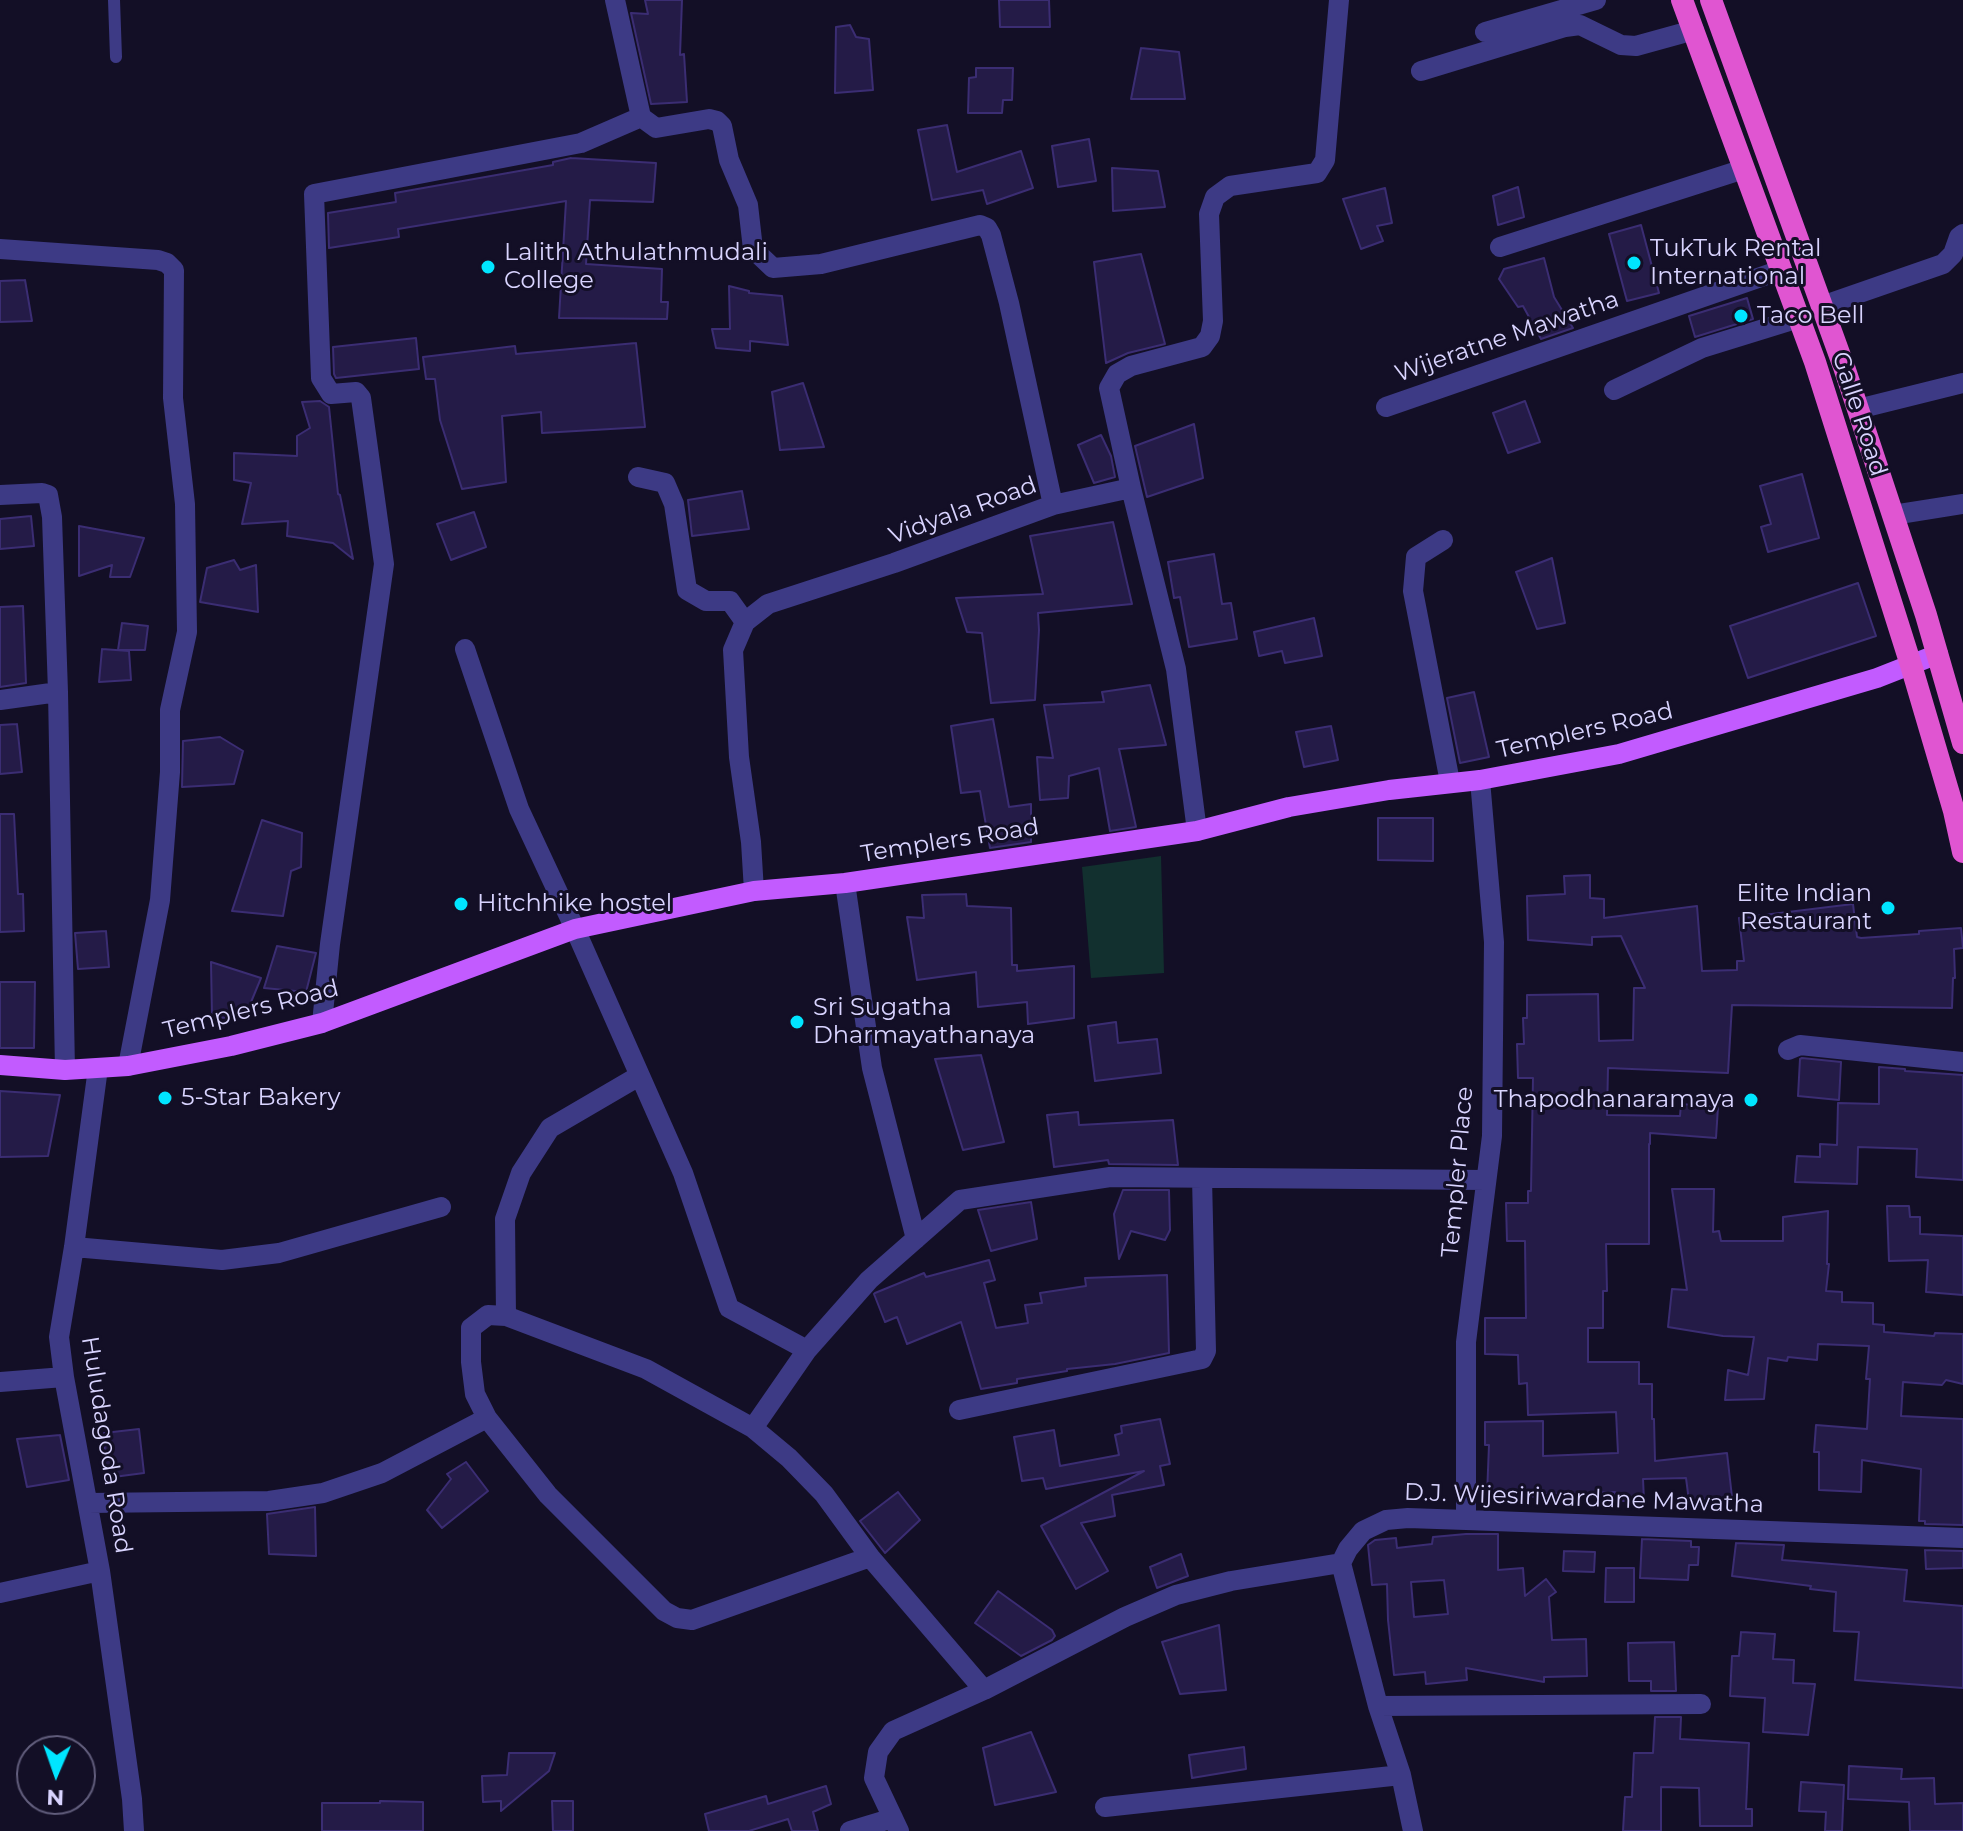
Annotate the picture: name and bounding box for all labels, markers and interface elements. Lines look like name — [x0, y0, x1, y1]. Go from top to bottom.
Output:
place label: TukTuk Rental International — [1650, 235, 1821, 291]
place label: Lalith Athulathmudali College — [504, 239, 768, 295]
marker: TukTuk Rental International — [1625, 254, 1643, 272]
marker: Lalith Athulathmudali College — [479, 258, 497, 276]
street label: Wijeratne Mawatha — [1391, 285, 1623, 389]
place label: Taco Bell — [1757, 302, 1864, 330]
marker: Taco Bell — [1732, 307, 1750, 325]
street label: Galle Road — [1825, 348, 1893, 480]
street label: Vidyala Road — [885, 471, 1041, 551]
street label: Templers Road — [1494, 697, 1676, 765]
street label: Templers Road — [859, 813, 1041, 869]
place label: Elite Indian Restaurant — [1737, 880, 1872, 936]
place label: Hitchhike hostel — [477, 890, 672, 918]
marker: Hitchhike hostel — [452, 895, 470, 913]
marker: Elite Indian Restaurant — [1879, 899, 1897, 917]
street label: Templers Road — [160, 974, 342, 1046]
place label: Sri Sugatha Dharmayathanaya — [813, 994, 1035, 1050]
marker: Sri Sugatha Dharmayathanaya — [788, 1013, 806, 1031]
place label: 5-Star Bakery — [181, 1084, 340, 1112]
street label: Templer Place — [1436, 1085, 1480, 1259]
place label: Thapodhanaramaya — [1494, 1086, 1735, 1114]
marker: 5-Star Bakery — [156, 1089, 174, 1107]
marker: Thapodhanaramaya — [1742, 1091, 1760, 1109]
street label: Huludagoda Road — [75, 1334, 137, 1556]
street label: D.J. Wijesiriwardane Mawatha — [1404, 1478, 1764, 1520]
north arrow — [16, 1735, 96, 1815]
text: N — [46, 1784, 65, 1811]

